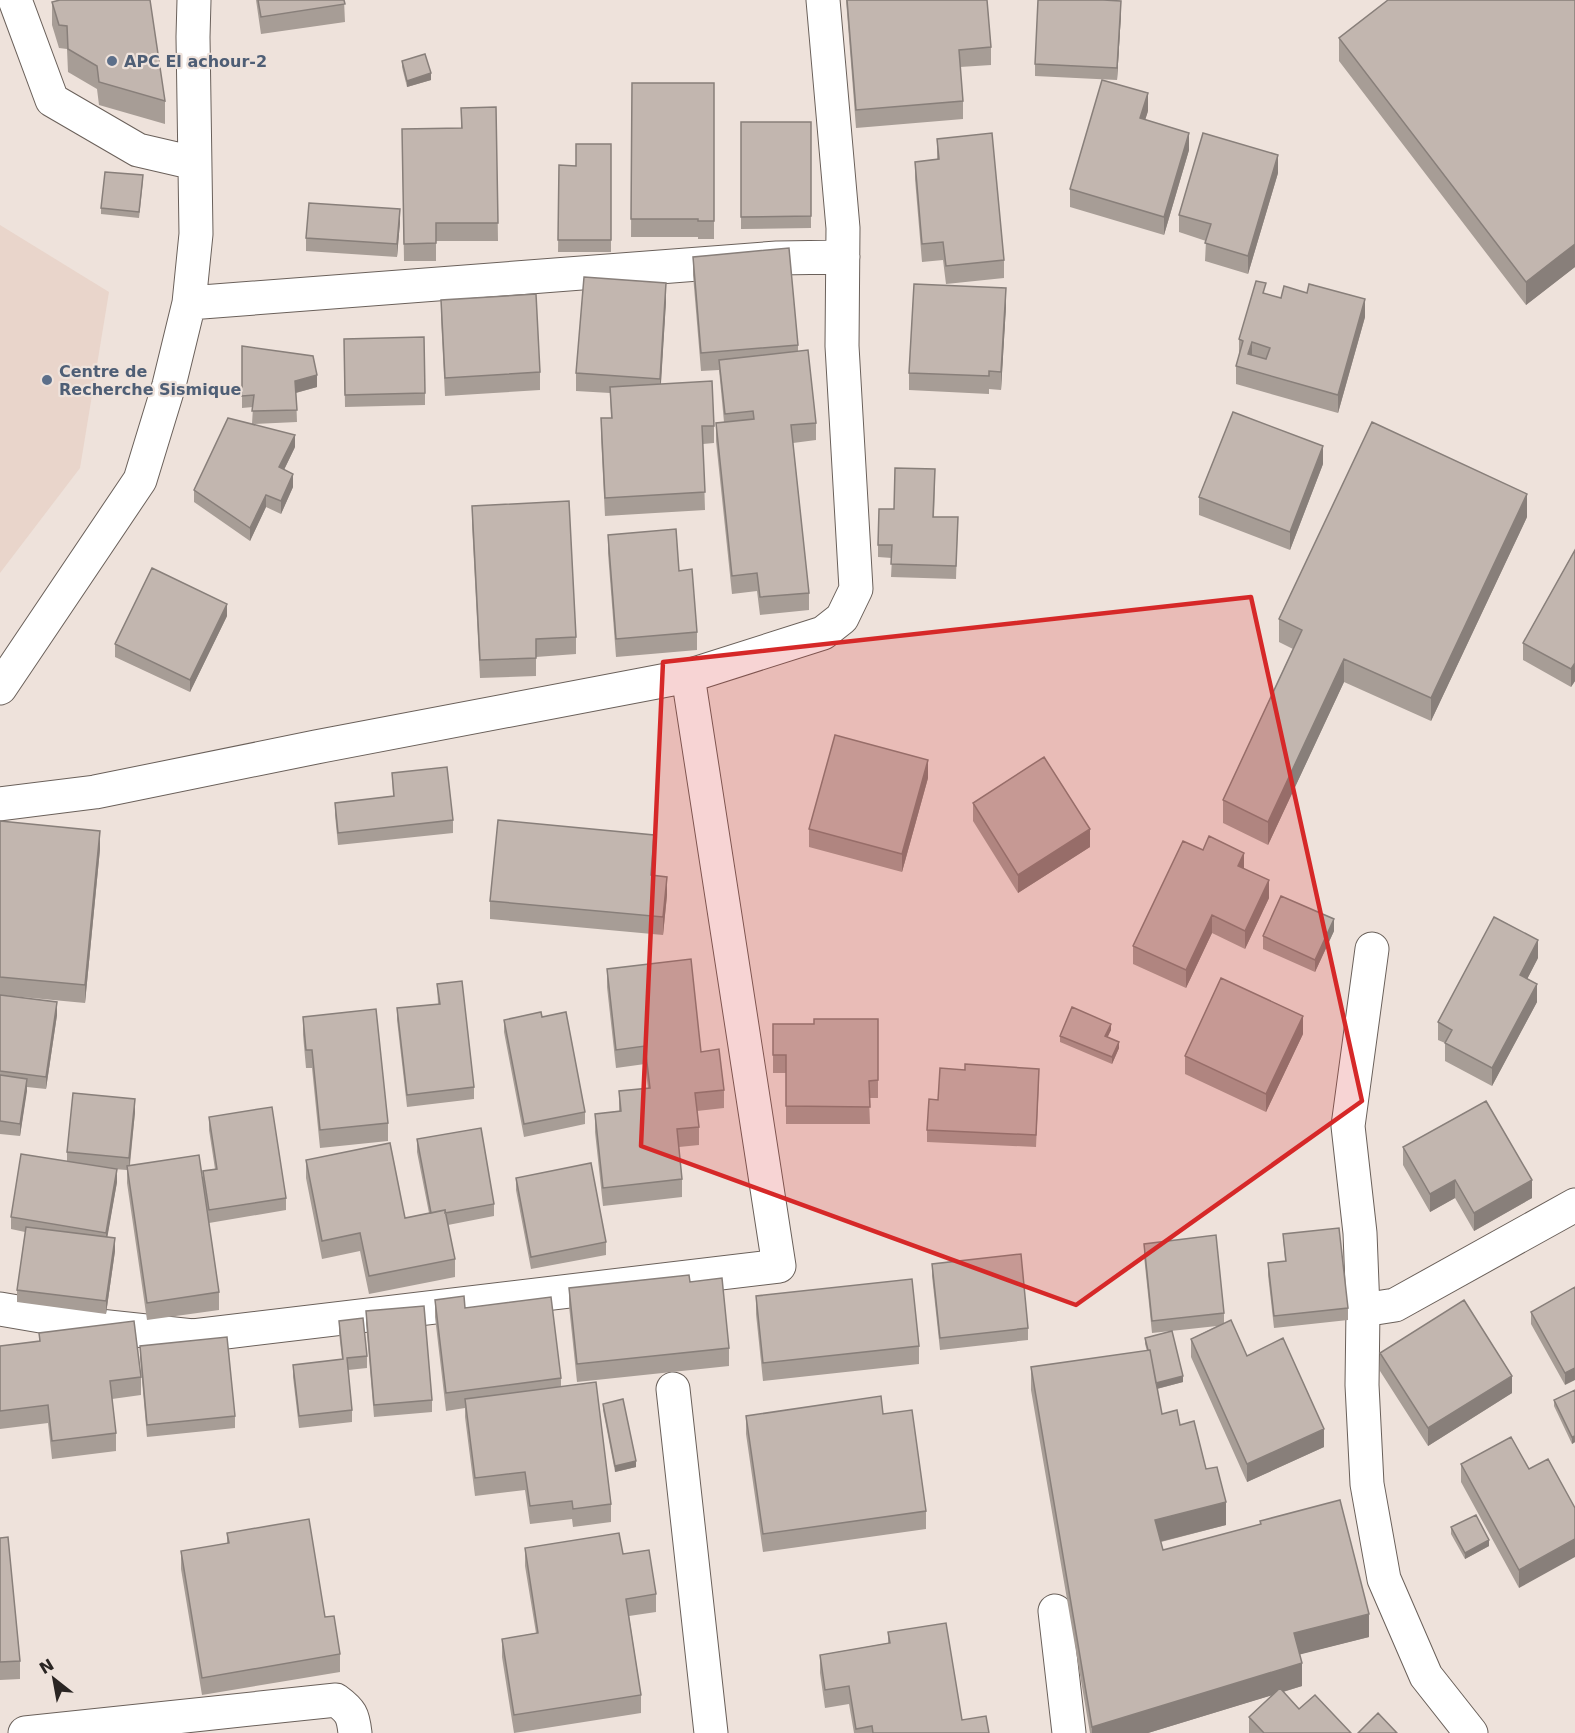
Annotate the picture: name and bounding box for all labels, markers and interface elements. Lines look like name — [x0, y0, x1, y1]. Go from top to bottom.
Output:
place label: APC El achour-2 — [124, 52, 267, 71]
marker: APC El achour-2 — [105, 54, 119, 68]
place label: Centre de Recherche Sismique — [59, 362, 242, 399]
marker: Centre de Recherche Sismique — [40, 373, 54, 387]
north arrow — [24, 1649, 84, 1709]
text: N — [36, 1655, 57, 1678]

